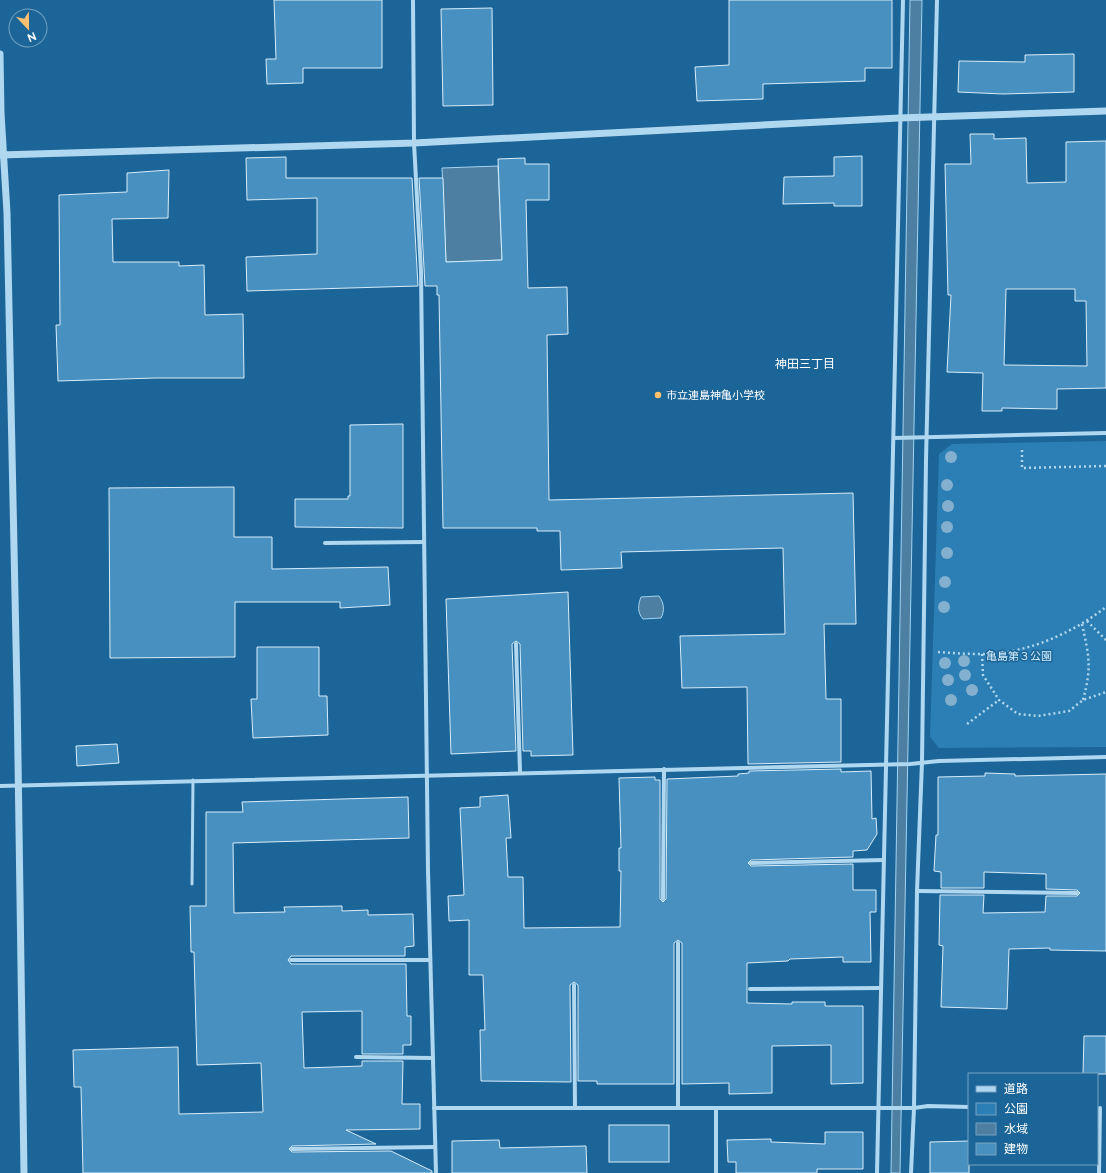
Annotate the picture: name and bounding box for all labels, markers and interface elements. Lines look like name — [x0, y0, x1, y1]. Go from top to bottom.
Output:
north arrow — [8, 8, 48, 48]
text: N — [25, 29, 38, 44]
district label: 神田三丁目 — [775, 357, 835, 371]
place label: 市立連島神亀小学校 — [666, 389, 765, 402]
marker: 市立連島神亀小学校 — [653, 390, 663, 400]
park label: 亀島第３公園 — [986, 650, 1052, 663]
legend — [968, 1073, 1098, 1165]
text: 道路 — [1004, 1082, 1028, 1096]
text: 公園 — [1004, 1102, 1028, 1116]
text: 水域 — [1004, 1122, 1028, 1136]
text: 建物 — [1004, 1142, 1028, 1156]

